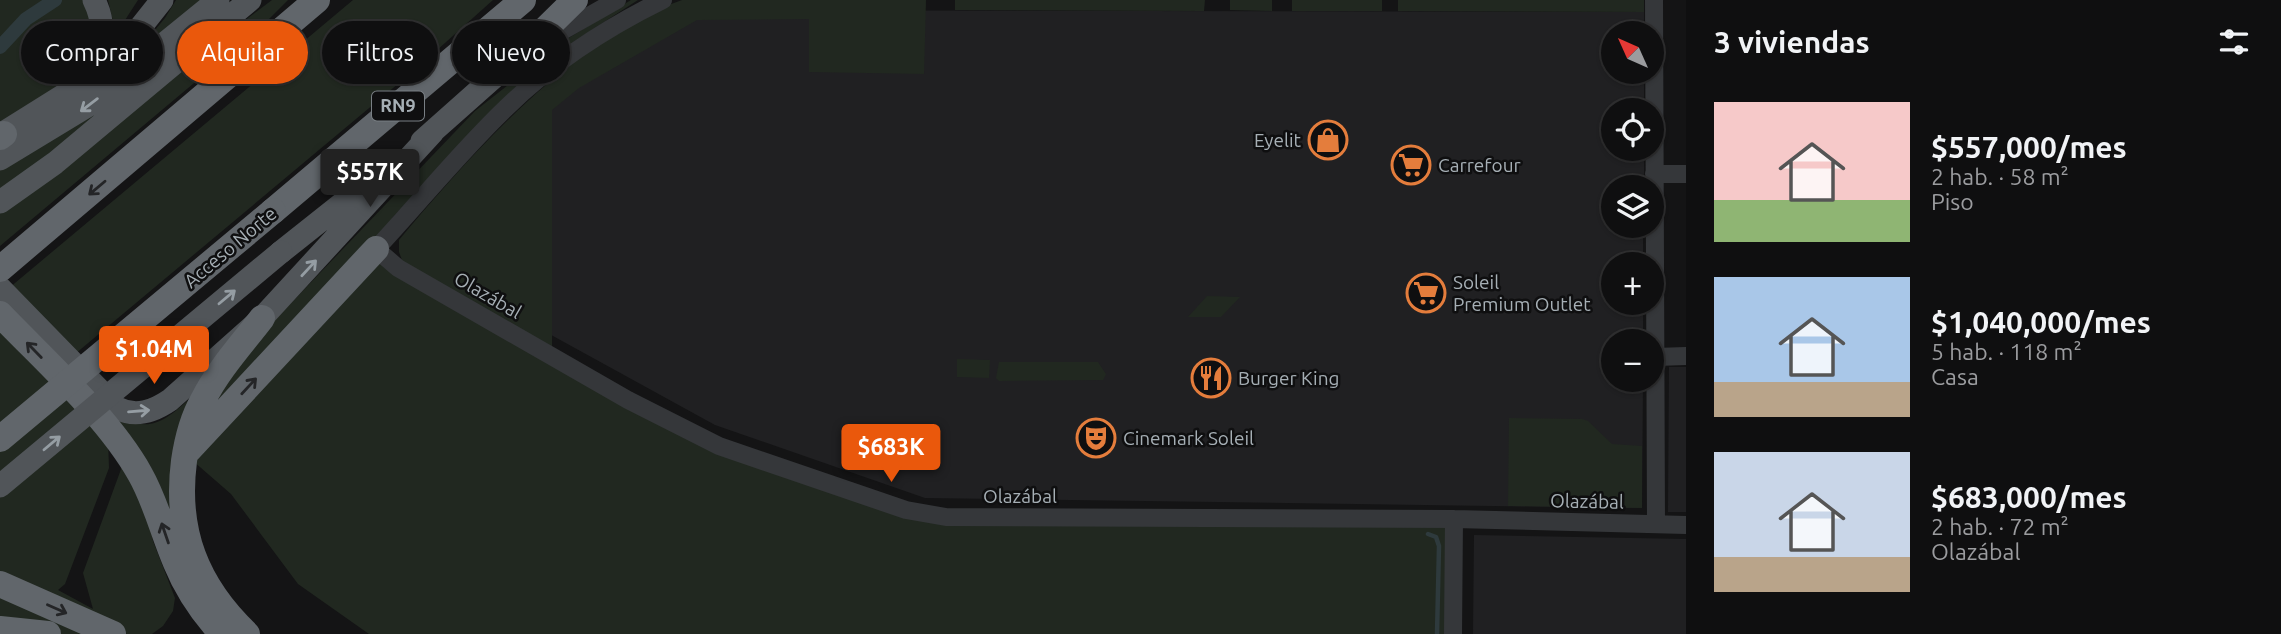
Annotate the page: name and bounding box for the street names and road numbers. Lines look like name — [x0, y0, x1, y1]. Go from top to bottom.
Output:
road number: RN9 — [372, 92, 424, 120]
street label: Acceso Norte — [179, 202, 281, 292]
street label: Olazábal — [451, 267, 525, 323]
street label: Olazábal — [983, 485, 1057, 507]
street label: Olazábal — [1550, 489, 1624, 513]

